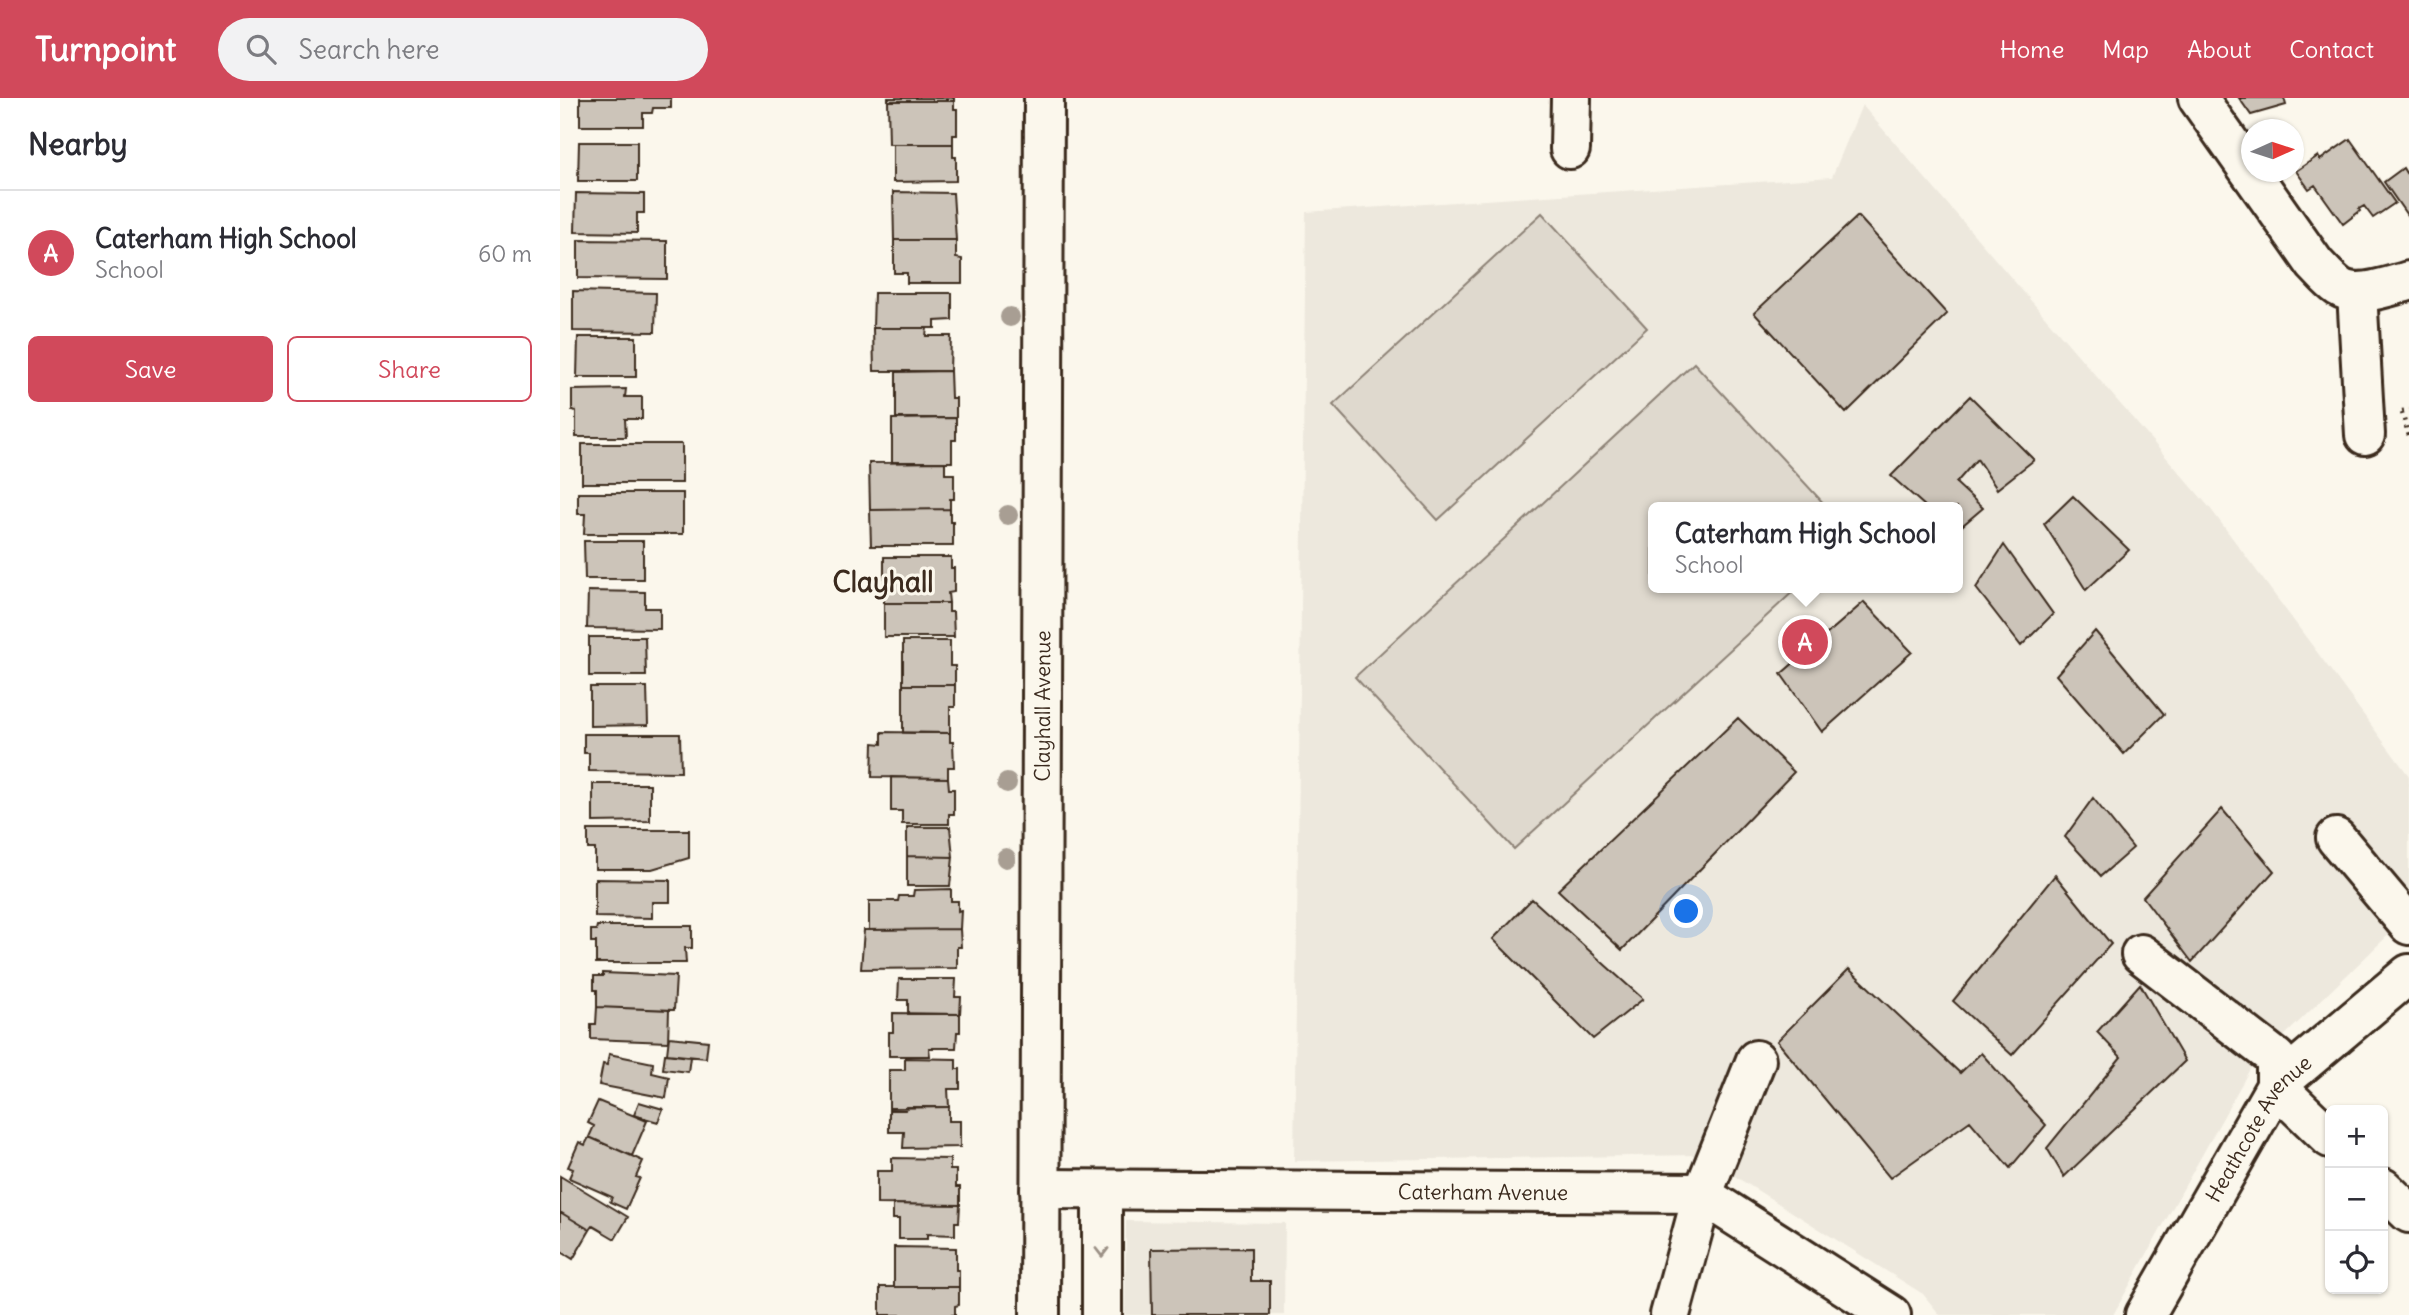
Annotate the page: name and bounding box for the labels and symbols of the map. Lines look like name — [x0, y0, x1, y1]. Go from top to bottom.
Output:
north arrow — [2241, 119, 2304, 182]
district label: Clayhall — [832, 564, 934, 600]
pin: A — [1782, 616, 1828, 668]
street label: Clayhall Avenue — [1028, 630, 1056, 782]
your location — [1669, 894, 1703, 928]
street label: Heathcote Avenue — [2199, 1049, 2317, 1207]
street label: Caterham Avenue — [1398, 1178, 1568, 1206]
one-way arrow — [1094, 1248, 1110, 1258]

